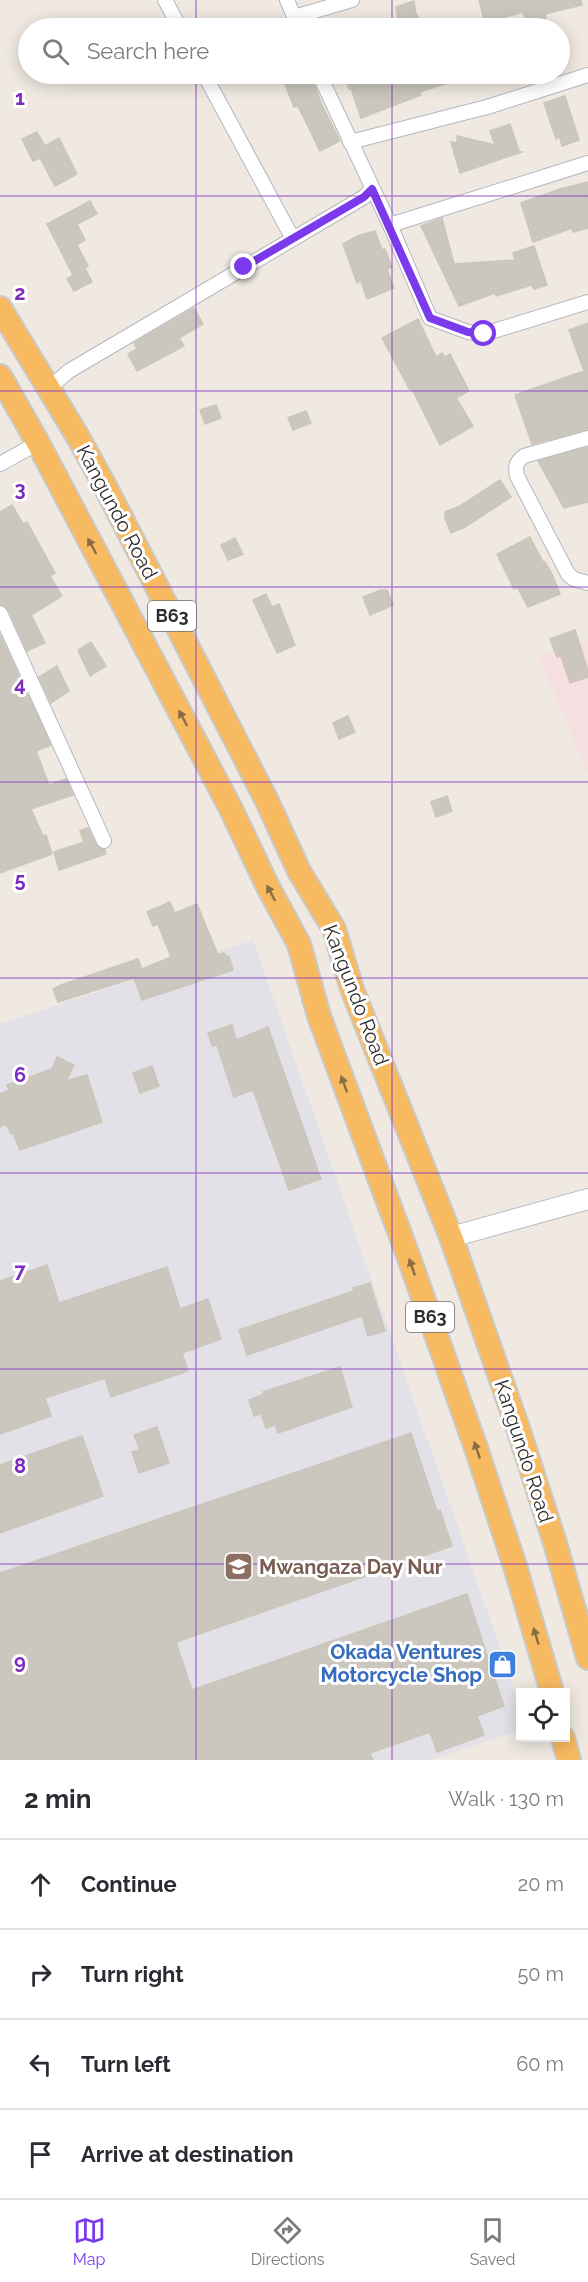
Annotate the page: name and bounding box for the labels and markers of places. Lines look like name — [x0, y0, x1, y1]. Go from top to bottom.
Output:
school or university icon: Mwangaza Day Nur — [222, 1551, 254, 1583]
place label: Mwangaza Day Nur — [259, 1555, 443, 1579]
place label: Okada Ventures Motorcycle Shop — [320, 1640, 482, 1687]
shop icon: Okada Ventures Motorcycle Shop — [487, 1648, 519, 1680]

